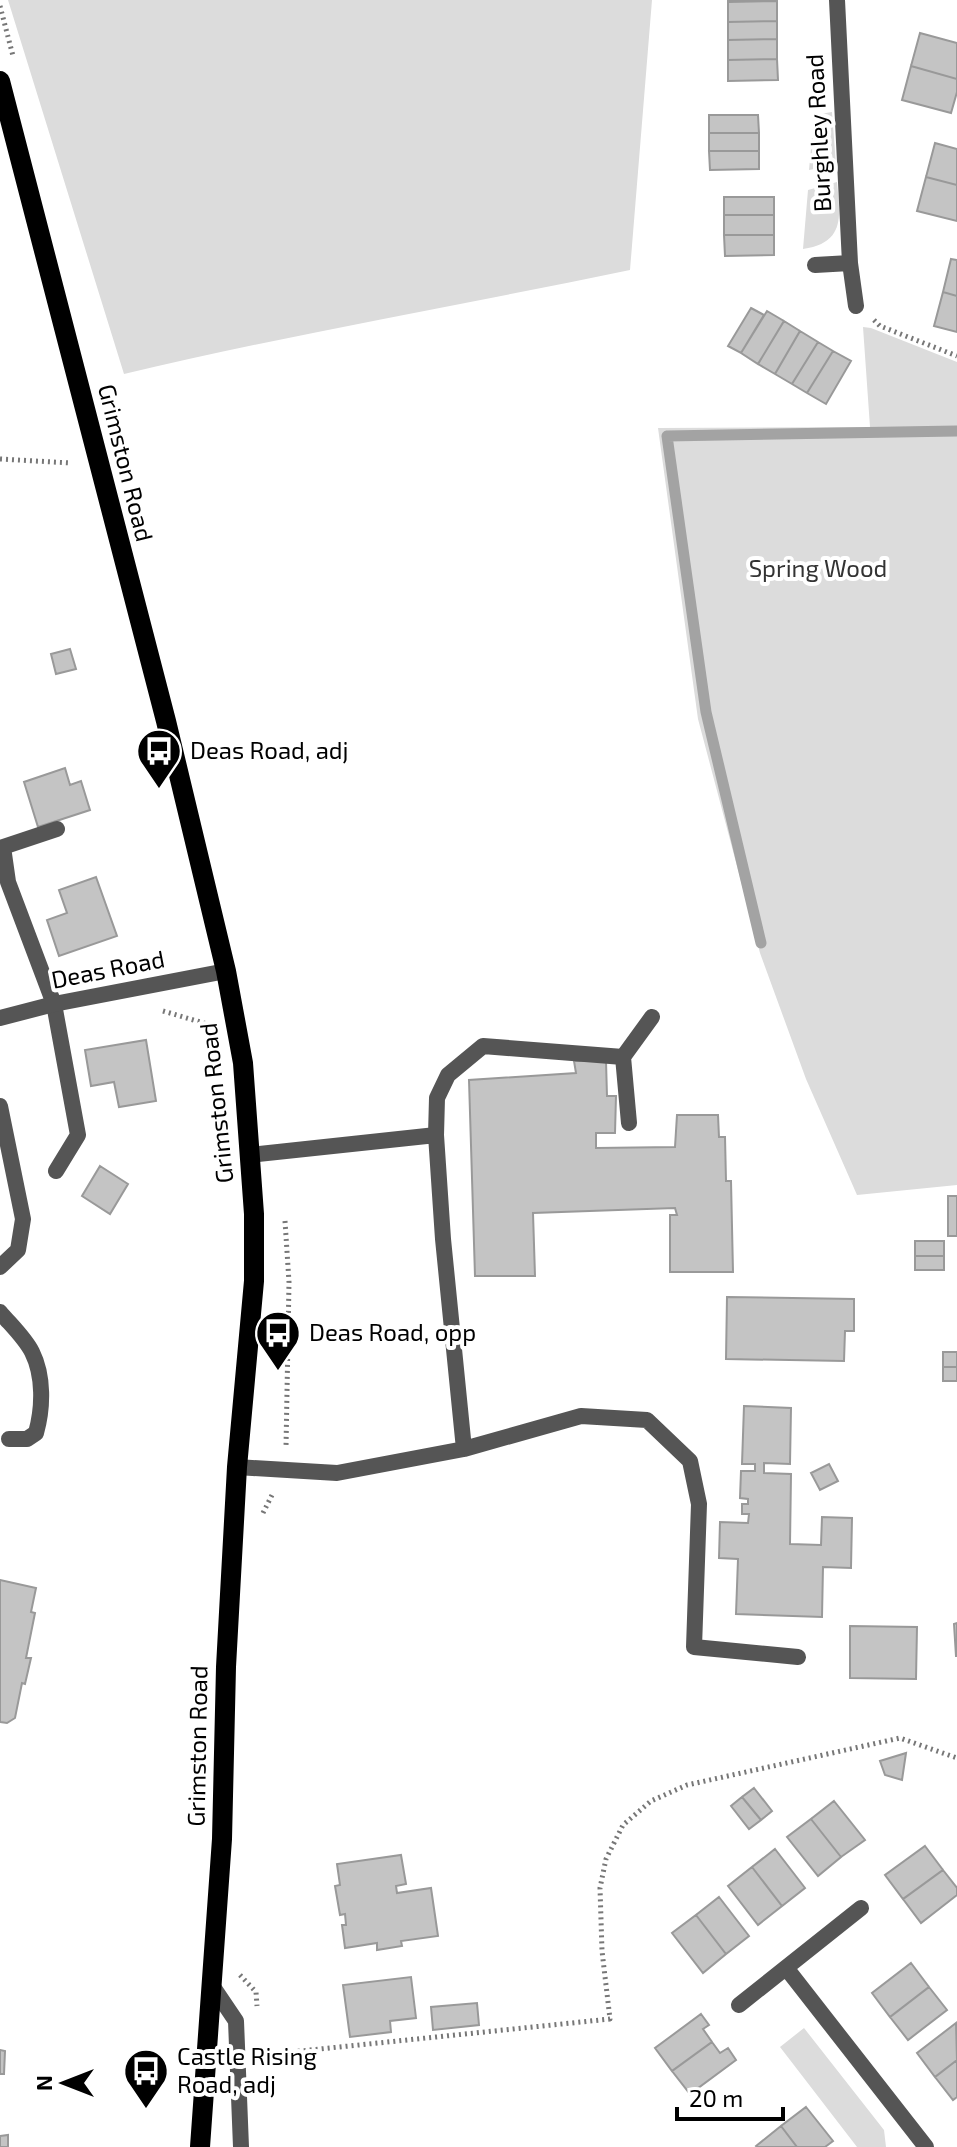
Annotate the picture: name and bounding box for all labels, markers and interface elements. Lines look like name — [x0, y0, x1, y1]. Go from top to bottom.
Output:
street label: Burghley Road — [799, 53, 836, 213]
street label: Grimston Road — [93, 381, 160, 544]
park label: Spring Wood — [749, 553, 887, 582]
bus stop icon: Deas Road, adj — [135, 727, 183, 790]
place label: Deas Road, adj — [190, 735, 349, 764]
street label: Deas Road — [49, 943, 167, 994]
street label: Grimston Road — [193, 1021, 238, 1185]
bus stop icon: Deas Road, opp — [254, 1309, 302, 1372]
place label: Deas Road, opp — [309, 1317, 476, 1346]
street label: Grimston Road — [181, 1665, 212, 1827]
place label: Castle Rising Road, adj — [177, 2041, 317, 2098]
north arrow — [24, 2043, 104, 2123]
bus stop icon: Castle Rising Road, adj — [122, 2047, 170, 2110]
scale bar — [677, 2071, 783, 2121]
text: N — [30, 2075, 56, 2091]
text: 20 m — [689, 2083, 743, 2112]

